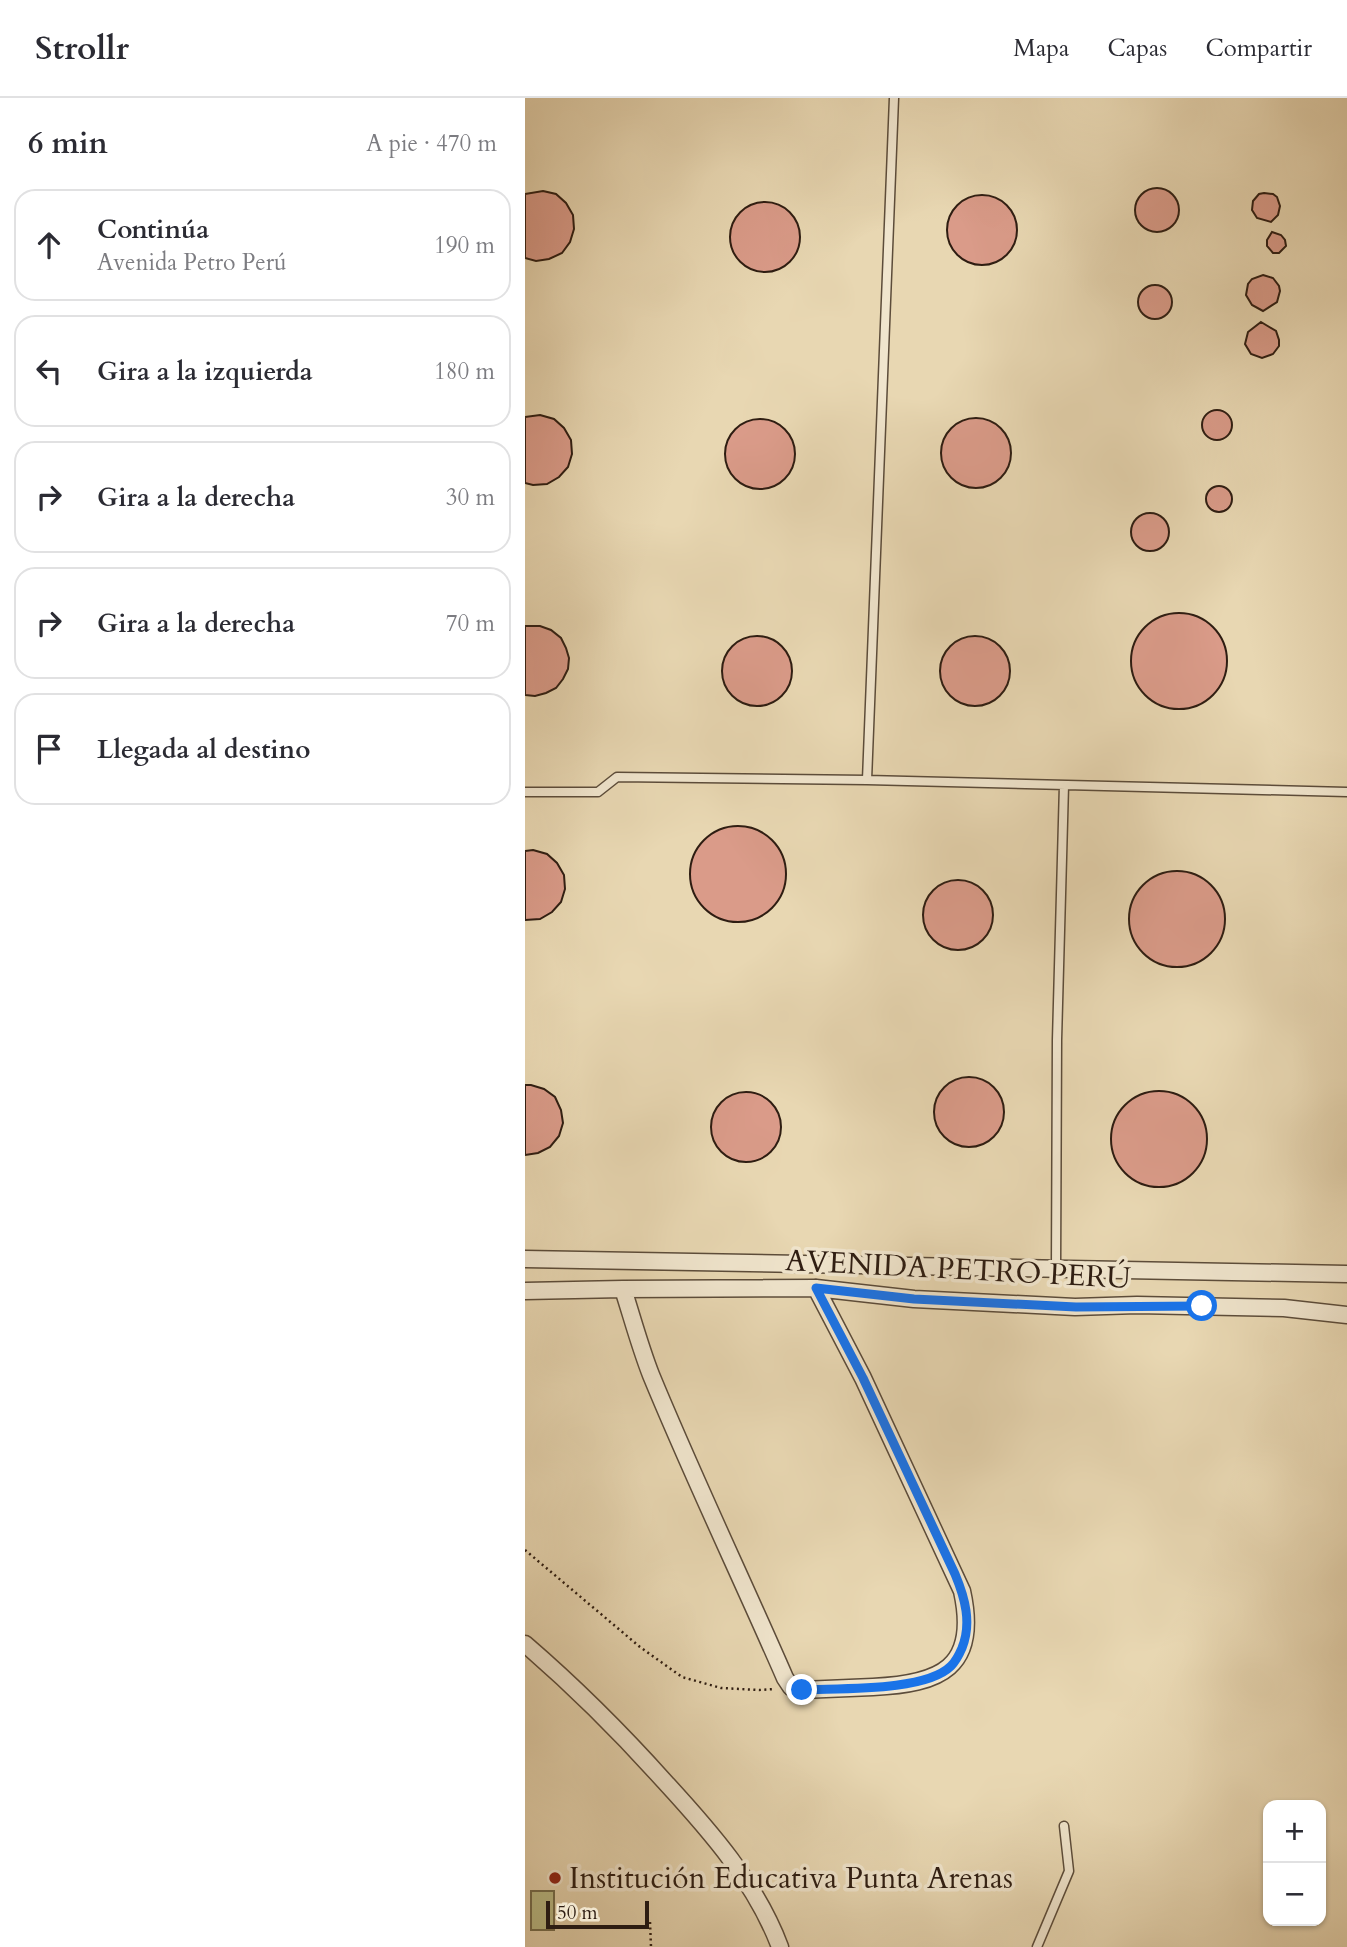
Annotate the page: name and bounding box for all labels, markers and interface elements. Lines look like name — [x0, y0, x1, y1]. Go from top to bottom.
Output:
text: Strollr — [35, 26, 129, 71]
text: Mapa — [1013, 32, 1069, 65]
text: Capas — [1107, 32, 1167, 65]
text: Compartir — [1205, 32, 1312, 65]
text: 6 min — [28, 123, 108, 164]
text: A pie · 470 m — [366, 128, 497, 159]
text: Continúa — [97, 212, 209, 247]
icon: ahead — [30, 226, 68, 264]
text: 190 m — [434, 230, 495, 261]
text: Avenida Petro Perú — [97, 247, 287, 278]
icon: left — [30, 352, 68, 390]
text: Gira a la izquierda — [97, 354, 313, 389]
text: 180 m — [434, 356, 495, 387]
icon: right — [30, 478, 68, 516]
text: Gira a la derecha — [97, 480, 295, 515]
text: 30 m — [446, 482, 495, 513]
icon: right — [30, 604, 68, 642]
text: Gira a la derecha — [97, 606, 295, 641]
text: 70 m — [446, 608, 495, 639]
icon: arrive — [30, 730, 68, 768]
text: Llegada al destino — [97, 732, 311, 767]
street label: AVENIDA PETRO PERÚ — [784, 1240, 1132, 1299]
route start — [1186, 1290, 1217, 1321]
route end — [786, 1674, 817, 1705]
map controls — [1263, 1800, 1326, 1926]
button: + — [1263, 1800, 1326, 1863]
place label: Institución Educativa Punta Arenas — [569, 1858, 1013, 1899]
button: − — [1263, 1863, 1326, 1926]
marker: Institución Educativa Punta Arenas — [547, 1870, 563, 1886]
scale bar — [546, 1898, 649, 1930]
text: 50 m — [557, 1900, 598, 1926]

